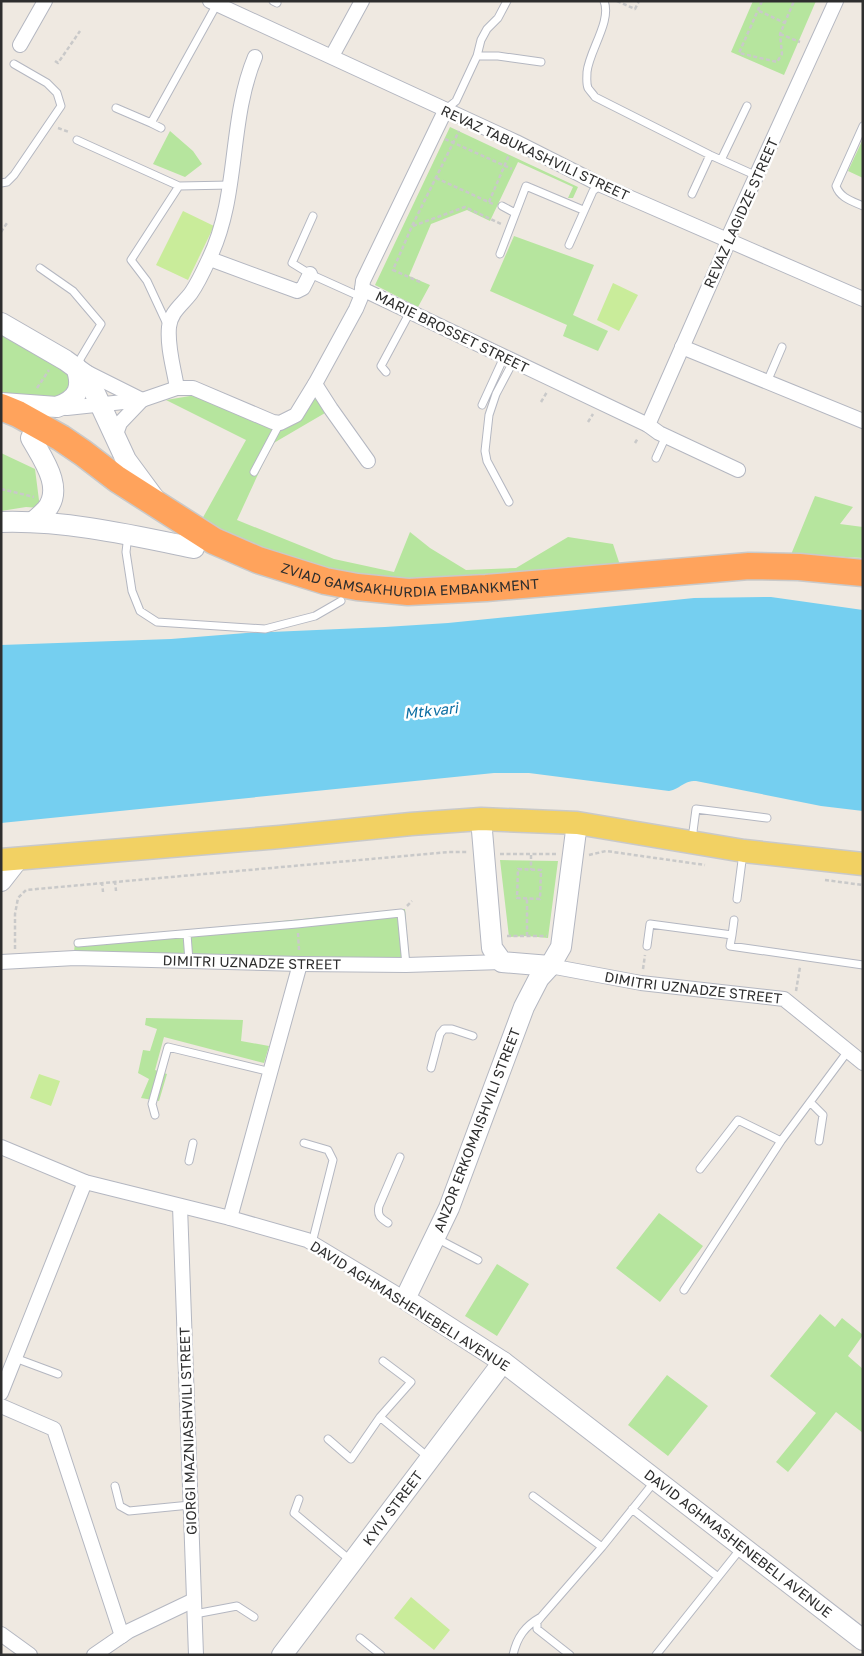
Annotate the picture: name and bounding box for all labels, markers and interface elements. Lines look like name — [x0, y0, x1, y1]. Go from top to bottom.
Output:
street label: REVAZ TABUKASHVILI STREET — [438, 101, 632, 204]
street label: REVAZ LAGIDZE STREET — [700, 135, 781, 290]
street label: MARIE BROSSET STREET — [373, 287, 532, 376]
street label: ZVIAD GAMSAKHURDIA EMBANKMENT — [279, 559, 540, 600]
water label: Mtkvari — [403, 698, 461, 722]
street label: DIMITRI UZNADZE STREET — [162, 951, 341, 972]
street label: DIMITRI UZNADZE STREET — [603, 967, 783, 1007]
street label: ANZOR ERKOMAISHVILI STREET — [430, 1025, 524, 1234]
street label: DAVID AGHMASHENEBELI AVENUE — [307, 1237, 513, 1374]
street label: GIORGI MAZNIASHVILI STREET — [175, 1326, 200, 1535]
street label: DAVID AGHMASHENEBELI AVENUE — [641, 1465, 835, 1621]
street label: KYIV STREET — [359, 1467, 426, 1548]

